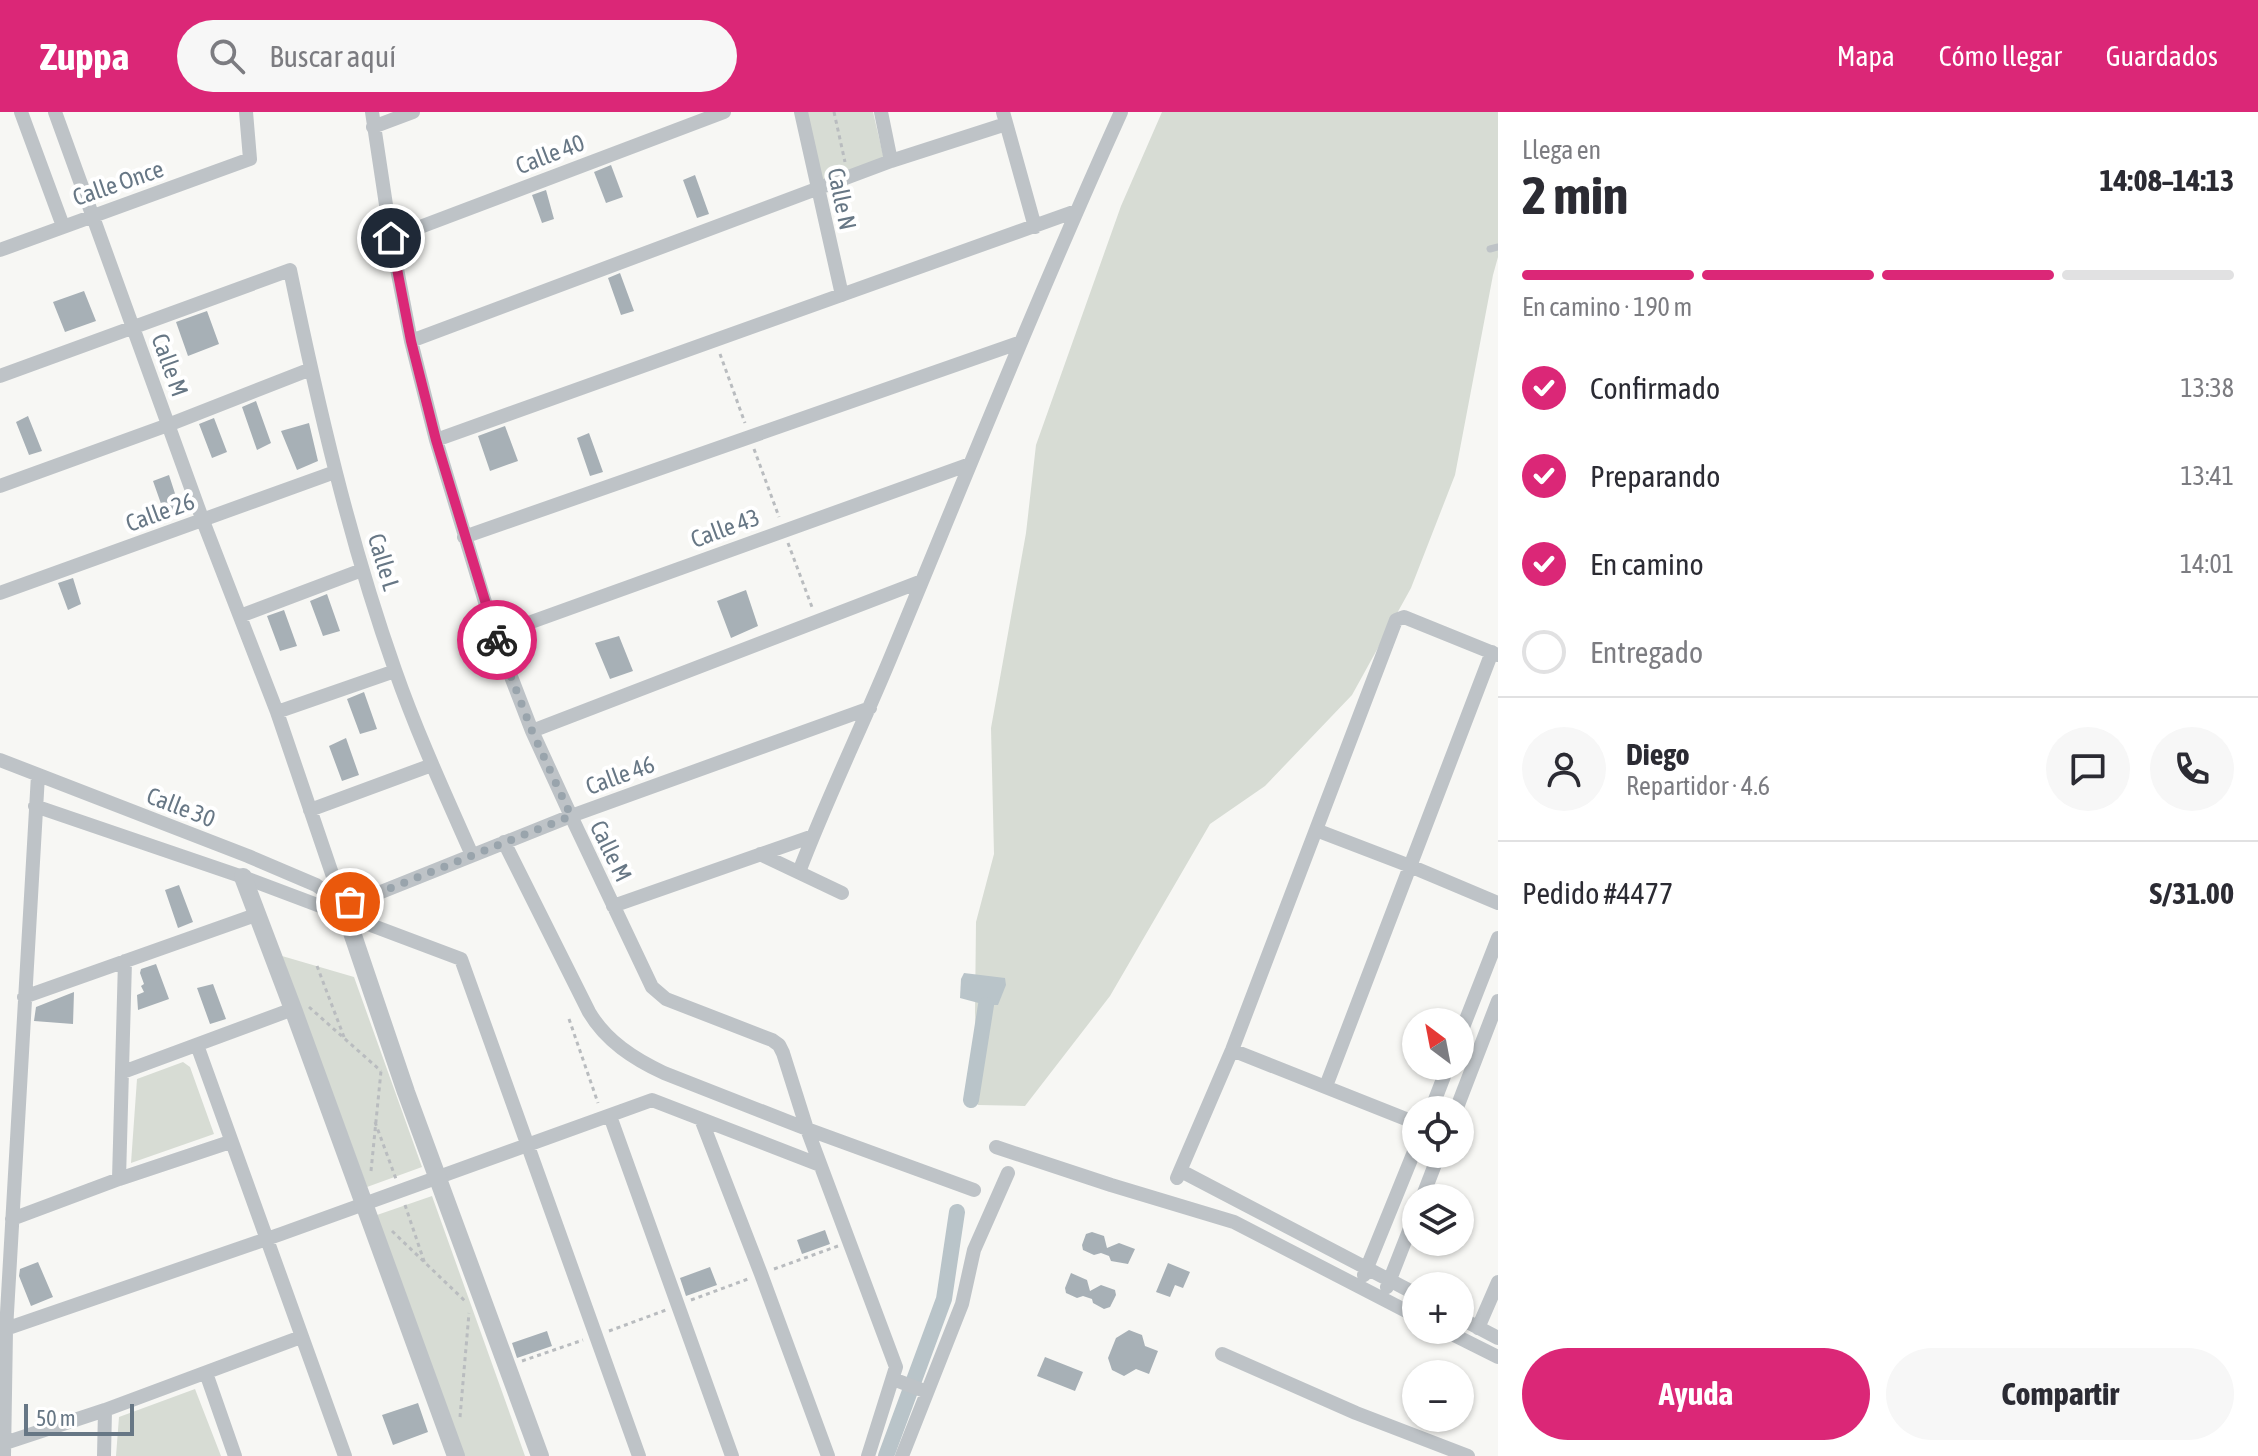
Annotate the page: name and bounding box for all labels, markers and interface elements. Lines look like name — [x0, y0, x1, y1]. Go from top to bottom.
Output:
search box — [177, 20, 737, 92]
icon: search — [205, 34, 249, 78]
text: Zuppa — [40, 35, 129, 78]
text: Buscar aquí — [269, 39, 396, 73]
text: Mapa — [1837, 40, 1895, 72]
text: Cómo llegar — [1939, 40, 2062, 72]
text: Guardados — [2106, 40, 2218, 72]
street label: Calle 40 — [512, 129, 588, 179]
text: Llega en — [1522, 135, 1601, 165]
street label: Calle Once — [69, 155, 167, 211]
text: 14:08–14:13 — [2099, 163, 2234, 197]
street label: Calle N — [822, 165, 862, 233]
text: 2 min — [1522, 165, 1628, 225]
pin — [357, 204, 425, 272]
icon: home — [369, 216, 413, 260]
text: En camino · 190 m — [1522, 292, 1692, 322]
street label: Calle M — [146, 330, 194, 400]
icon: check — [1522, 366, 1566, 410]
text: Confirmado — [1590, 371, 1720, 405]
text: 13:38 — [2180, 373, 2234, 403]
icon: check — [1522, 454, 1566, 498]
text: Preparando — [1590, 459, 1720, 493]
text: 13:41 — [2180, 461, 2234, 491]
street label: Calle 26 — [122, 487, 198, 537]
street label: Calle 43 — [687, 503, 763, 553]
street label: Calle L — [363, 530, 406, 594]
icon: check — [1522, 542, 1566, 586]
text: En camino — [1590, 547, 1704, 581]
text: 14:01 — [2180, 549, 2234, 579]
courier — [457, 600, 537, 680]
icon: bike — [475, 618, 519, 662]
text: Entregado — [1590, 635, 1703, 669]
button: person — [1522, 727, 1606, 811]
button: chat — [2046, 727, 2130, 811]
button: phone — [2150, 727, 2234, 811]
text: Diego — [1626, 737, 1690, 771]
street label: Calle 46 — [582, 750, 658, 800]
text: Repartidor · 4.6 — [1626, 771, 1770, 801]
street label: Calle 30 — [143, 782, 219, 832]
street label: Calle M — [585, 816, 637, 886]
pin — [316, 868, 384, 936]
text: Pedido #4477 — [1522, 876, 1673, 910]
text: S/31.00 — [2150, 876, 2234, 910]
icon: bag — [328, 880, 372, 924]
north arrow — [1402, 1008, 1474, 1080]
map controls — [1402, 1008, 1474, 1432]
button: locate — [1402, 1096, 1474, 1168]
button: layers — [1402, 1184, 1474, 1256]
button: + — [1402, 1272, 1474, 1344]
button: Ayuda — [1522, 1348, 1870, 1440]
button: Compartir — [1886, 1348, 2234, 1440]
button: − — [1402, 1360, 1474, 1432]
scale bar — [24, 1400, 134, 1436]
text: 50 m — [36, 1405, 76, 1431]

